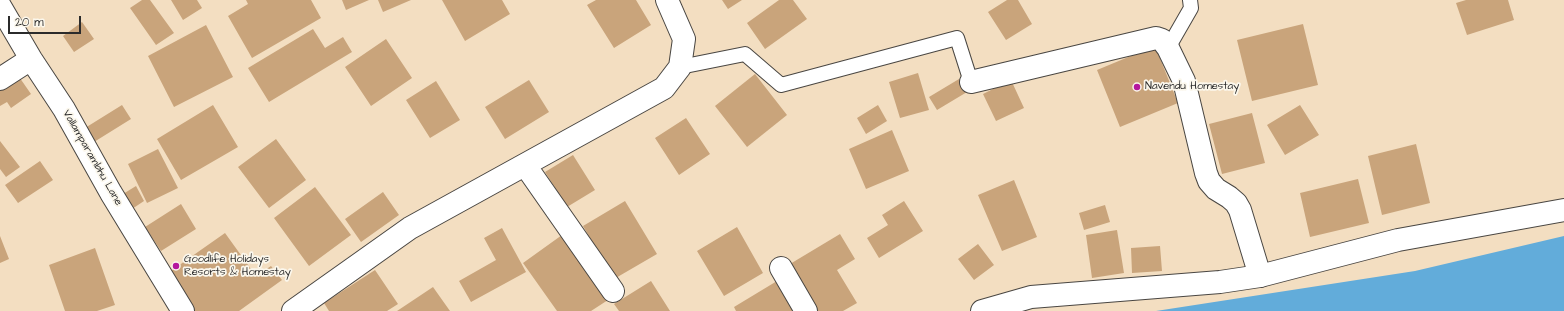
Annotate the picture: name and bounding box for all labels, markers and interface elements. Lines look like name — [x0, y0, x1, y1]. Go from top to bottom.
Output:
scale bar — [10, 8, 83, 34]
text: 20 m — [15, 14, 44, 31]
place label: Navendu Homestay — [1145, 80, 1239, 94]
marker: Navendu Homestay — [1132, 82, 1142, 92]
street label: Vallamparambhu Lane — [59, 108, 125, 208]
place label: Goodlife Holidays Resorts & Homestay — [184, 253, 291, 279]
marker: Goodlife Holidays Resorts & Homestay — [171, 261, 181, 271]

